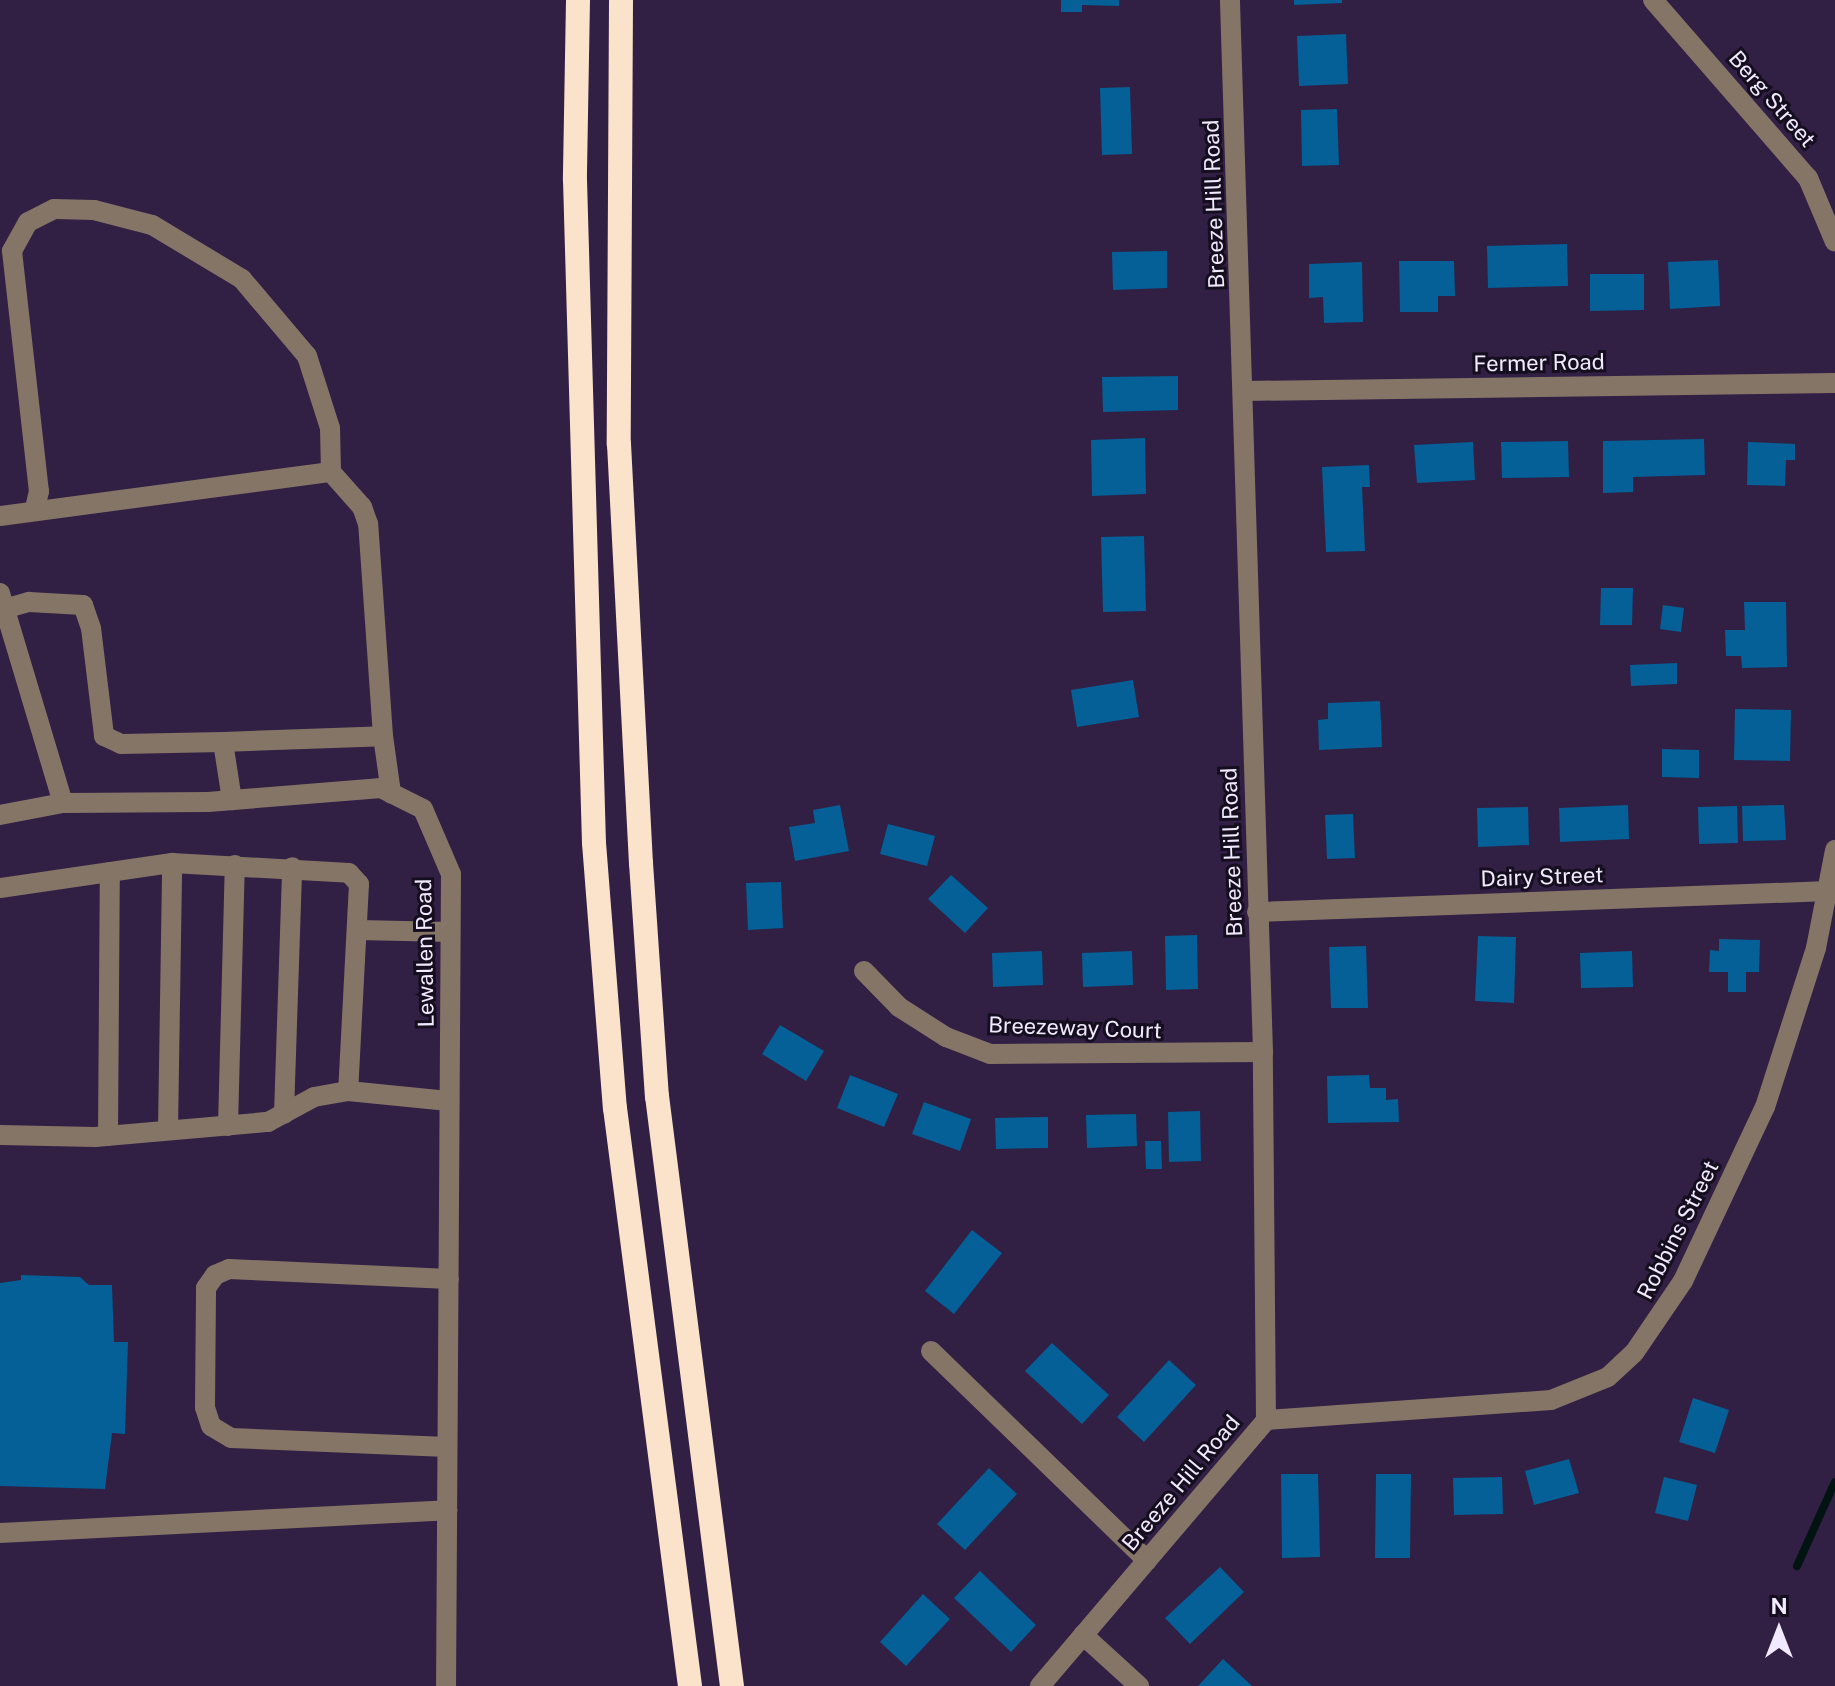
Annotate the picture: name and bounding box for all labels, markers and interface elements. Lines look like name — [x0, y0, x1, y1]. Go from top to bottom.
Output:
street label: Berg Street — [1723, 45, 1821, 153]
street label: Breeze Hill Road — [1198, 119, 1230, 289]
street label: Fermer Road — [1473, 349, 1605, 377]
street label: Breeze Hill Road — [1216, 767, 1248, 937]
street label: Dairy Street — [1480, 862, 1604, 892]
street label: Lewallen Road — [411, 878, 439, 1028]
street label: Breezeway Court — [988, 1012, 1162, 1044]
street label: Robbins Street — [1632, 1156, 1724, 1304]
street label: Breeze Hill Road — [1117, 1410, 1245, 1556]
north arrow — [1739, 1590, 1819, 1670]
text: N — [1770, 1593, 1788, 1619]

